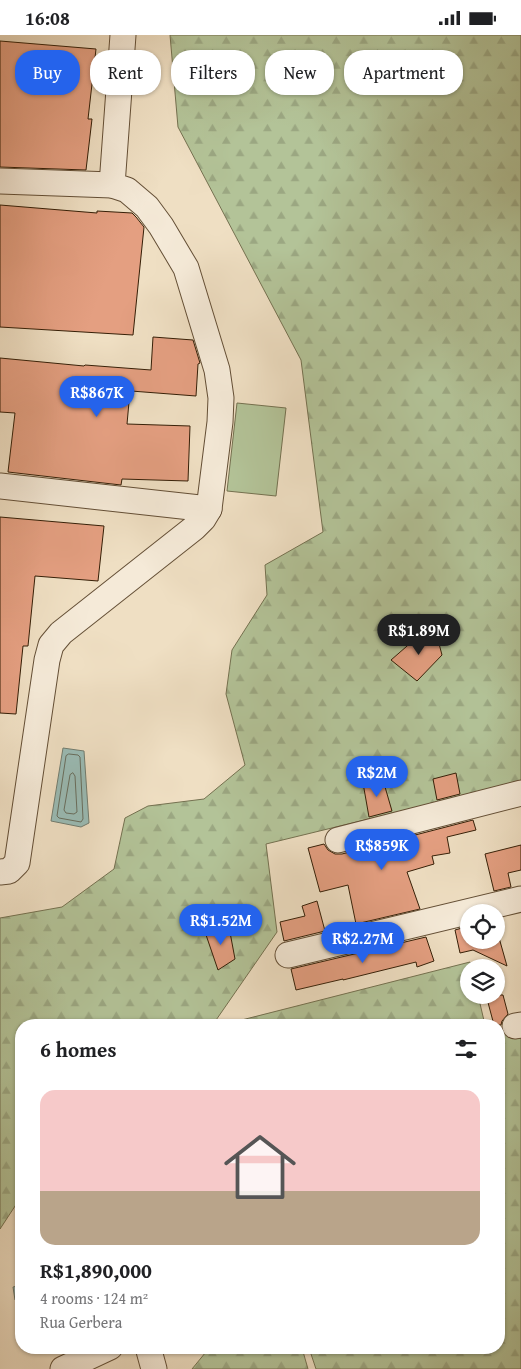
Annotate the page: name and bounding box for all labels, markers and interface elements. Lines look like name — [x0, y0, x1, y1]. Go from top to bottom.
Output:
text: 16:08 — [25, 4, 70, 32]
chip: Buy — [15, 50, 80, 95]
chip: Rent — [90, 50, 161, 95]
chip: Filters — [171, 50, 255, 95]
chip: New — [265, 50, 334, 95]
chip: Apartment — [344, 50, 463, 95]
pin: R$867K — [56, 375, 138, 418]
text: R$867K — [70, 380, 124, 404]
pin: R$1.89M — [373, 613, 465, 656]
text: R$1.89M — [388, 618, 450, 642]
pin: R$2M — [347, 755, 407, 798]
text: R$2M — [357, 760, 397, 784]
pin: R$859K — [341, 829, 423, 871]
text: R$859K — [355, 833, 409, 857]
pin: R$1.52M — [175, 903, 267, 946]
map controls — [460, 904, 505, 1004]
button: locate — [460, 904, 505, 949]
text: R$1.52M — [190, 908, 252, 932]
pin: R$2.27M — [317, 921, 409, 964]
text: R$2.27M — [332, 926, 394, 950]
button: layers — [460, 959, 505, 1004]
text: 6 homes — [40, 1034, 116, 1065]
icon: filters — [452, 1035, 480, 1063]
icon: home — [215, 1122, 305, 1212]
text: R$1,890,000 — [40, 1255, 152, 1286]
text: 4 rooms · 124 m² — [40, 1286, 148, 1310]
text: Rua Gerbera — [40, 1310, 122, 1334]

